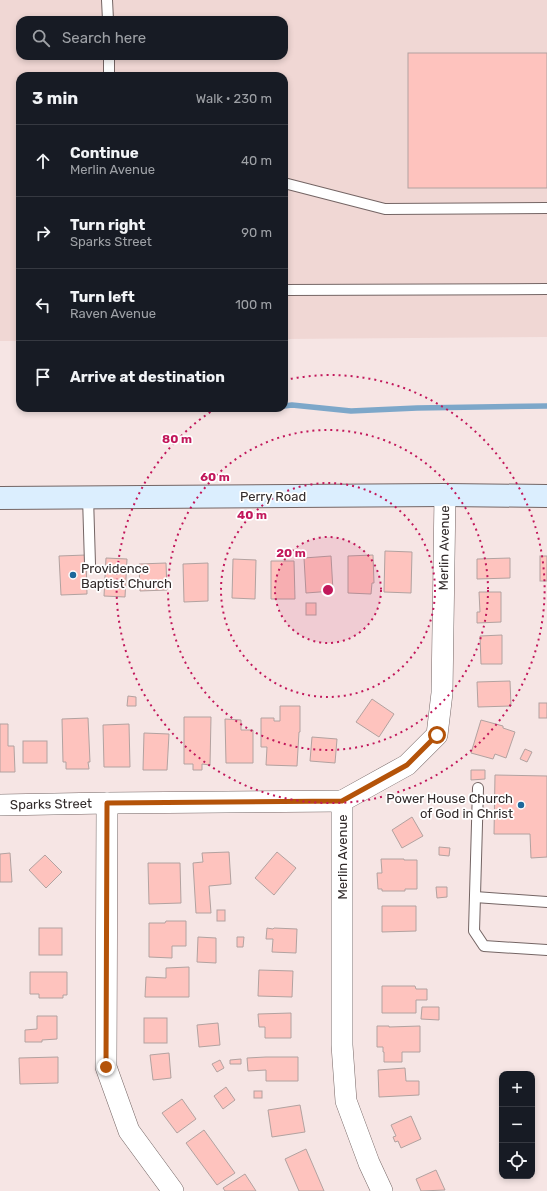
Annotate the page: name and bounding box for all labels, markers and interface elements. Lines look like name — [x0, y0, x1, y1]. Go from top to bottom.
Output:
search box — [16, 16, 288, 60]
icon: search — [30, 27, 52, 49]
text: Search here — [62, 29, 146, 47]
text: 3 min — [32, 88, 78, 108]
text: Walk · 230 m — [196, 91, 272, 106]
text: Continue — [70, 144, 139, 162]
icon: ahead — [32, 150, 54, 172]
text: 40 m — [241, 153, 272, 168]
text: Merlin Avenue — [70, 162, 155, 177]
text: Turn right — [70, 216, 145, 234]
icon: right — [32, 222, 54, 244]
text: 90 m — [241, 225, 272, 240]
text: Sparks Street — [70, 234, 152, 249]
text: Turn left — [70, 288, 135, 306]
icon: left — [32, 294, 54, 316]
text: 100 m — [235, 297, 272, 312]
text: Raven Avenue — [70, 306, 156, 321]
icon: arrive — [32, 366, 54, 388]
text: Arrive at destination — [70, 368, 225, 386]
text: 80 m — [162, 432, 192, 446]
text: 60 m — [200, 470, 230, 484]
street label: Perry Road — [240, 489, 306, 504]
street label: Merlin Avenue — [436, 505, 452, 591]
text: 40 m — [237, 508, 267, 522]
text: 20 m — [276, 546, 306, 560]
place label: Providence Baptist Church — [81, 561, 172, 591]
marker: Providence Baptist Church — [68, 570, 78, 580]
centre of rings — [321, 583, 335, 597]
route start — [428, 726, 446, 744]
place label: Power House Church of God in Christ — [386, 791, 513, 821]
street label: Sparks Street — [10, 796, 92, 812]
marker: Power House Church of God in Christ — [516, 800, 526, 810]
street label: Merlin Avenue — [335, 814, 350, 900]
route end — [97, 1058, 115, 1076]
map controls — [499, 1071, 535, 1179]
button: + — [499, 1071, 535, 1107]
button: − — [499, 1107, 535, 1143]
button: locate — [499, 1143, 535, 1179]

